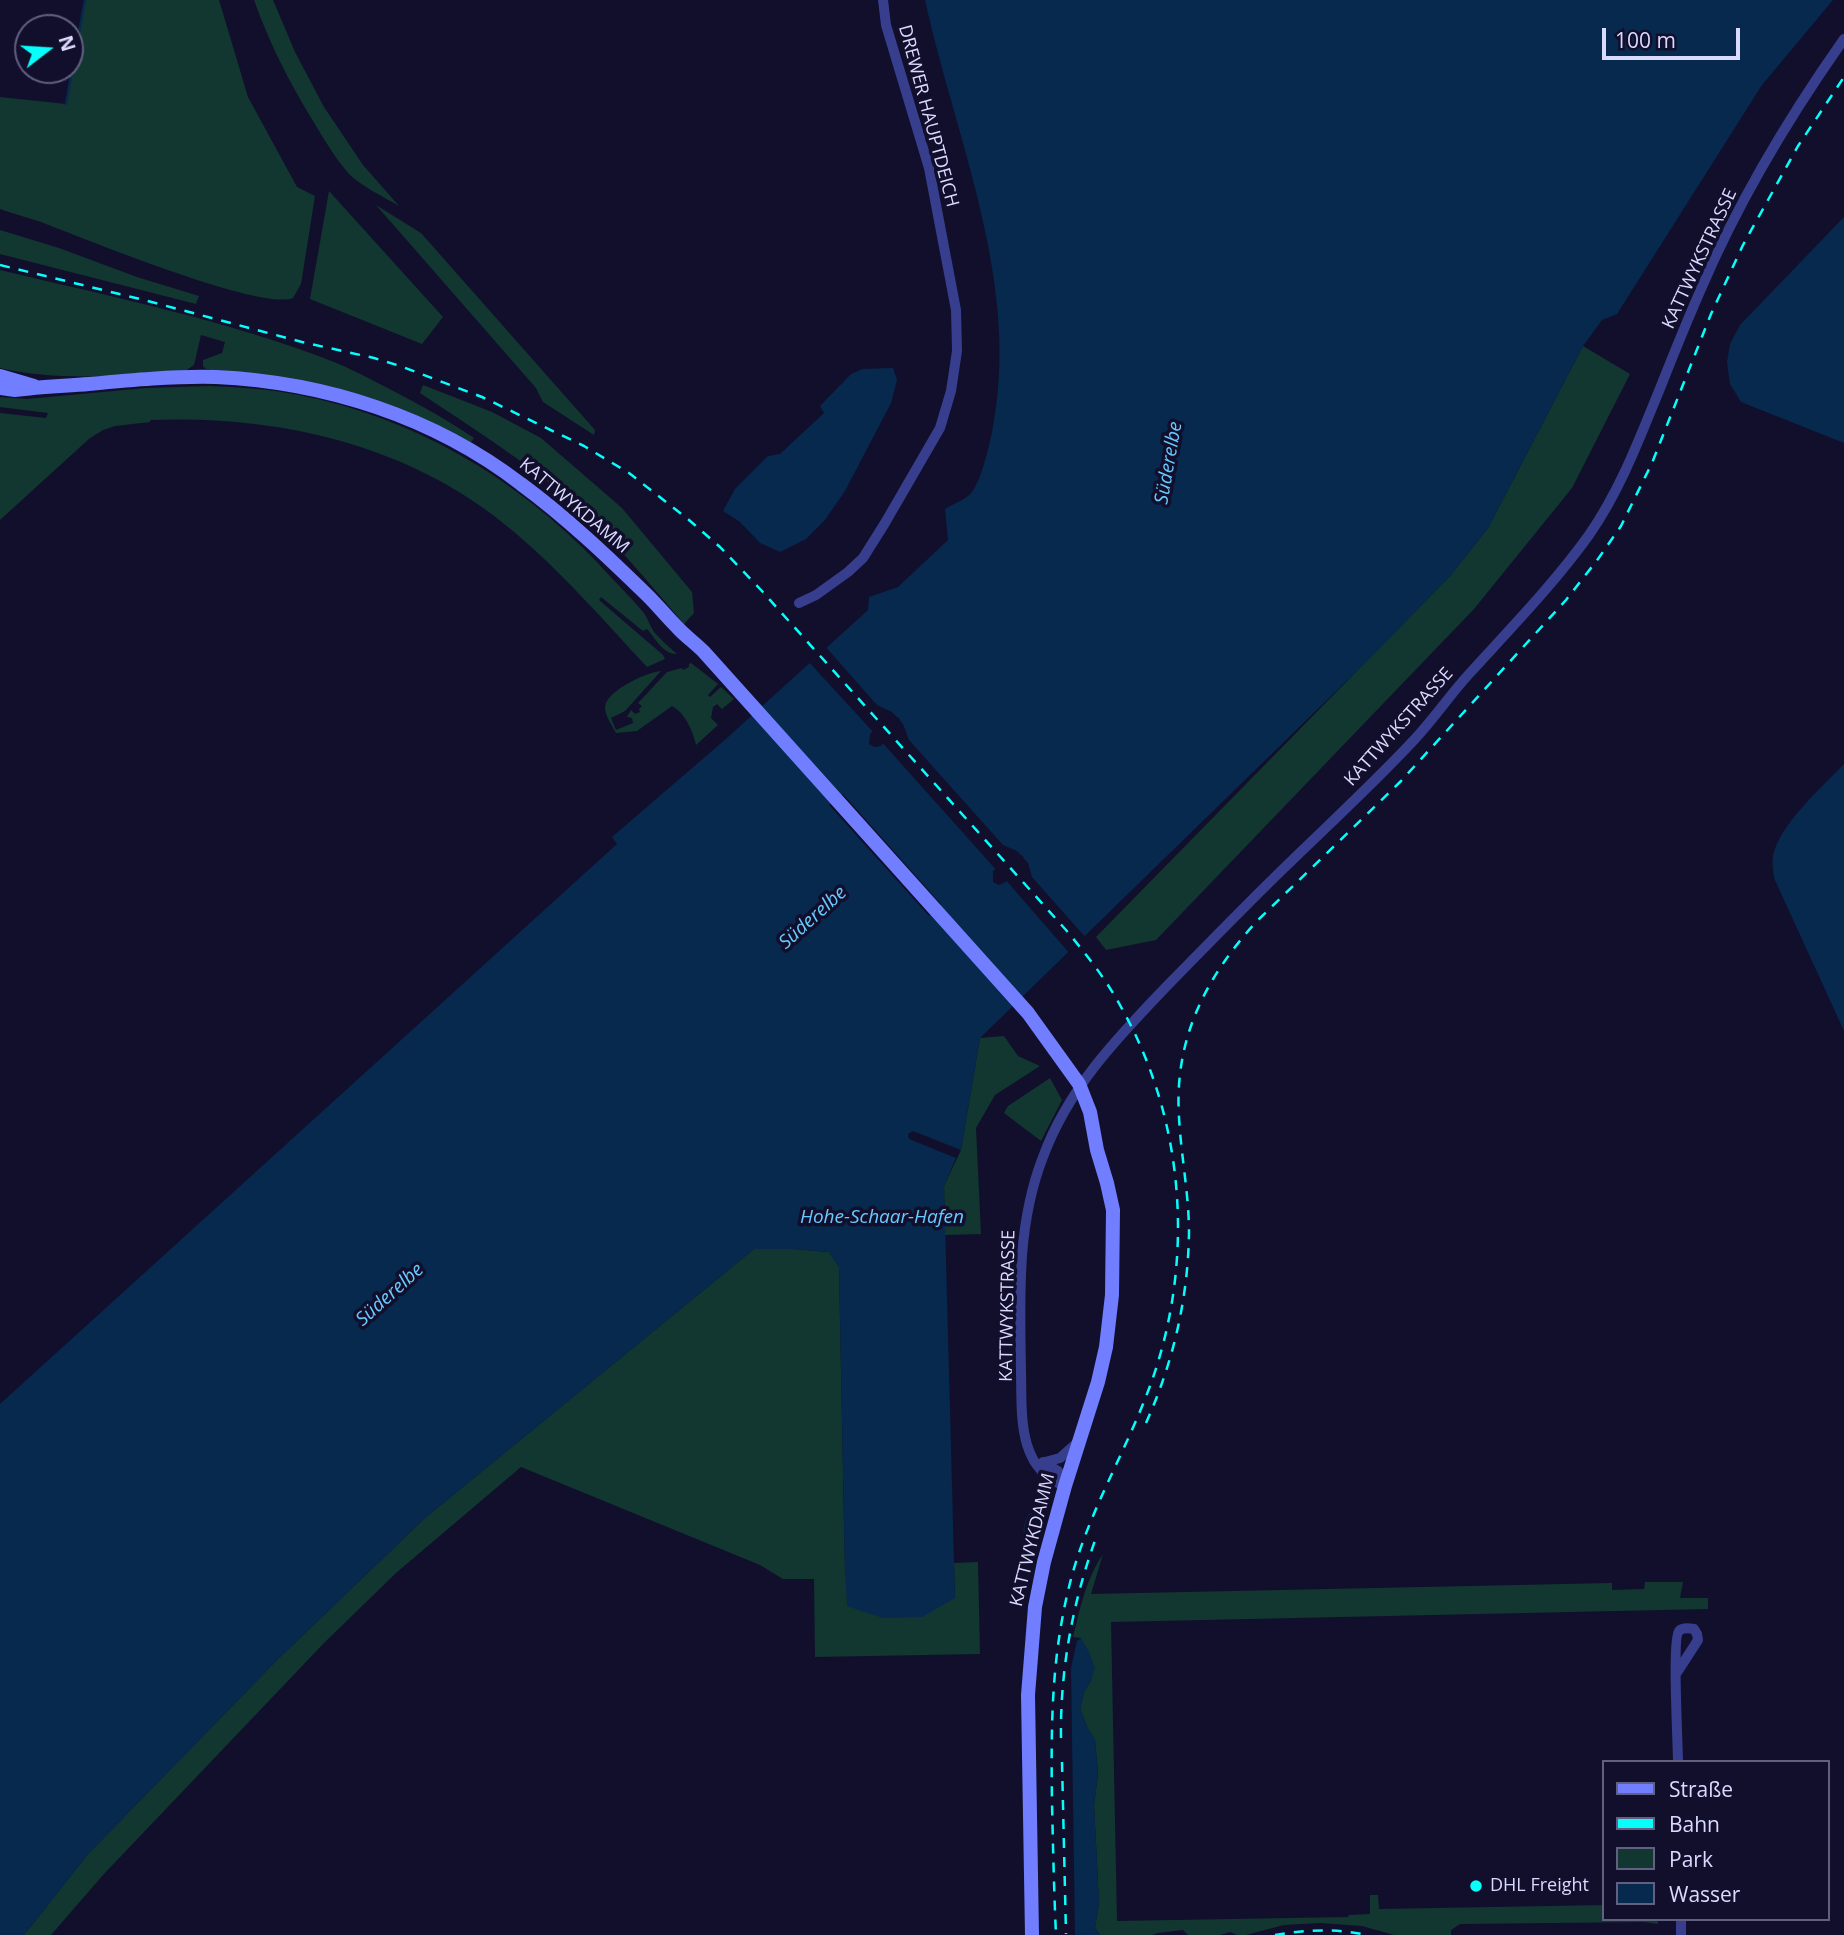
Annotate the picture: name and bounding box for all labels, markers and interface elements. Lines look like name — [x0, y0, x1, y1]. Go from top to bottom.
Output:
north arrow — [14, 14, 84, 84]
scale bar — [1606, 14, 1744, 58]
street label: DREWER HAUPTDEICH — [893, 23, 963, 209]
text: 100 m — [1615, 26, 1676, 54]
text: N — [52, 32, 82, 55]
street label: KATTWYKSTRASSE — [1658, 186, 1742, 332]
water label: Süderelbe — [1151, 420, 1187, 506]
street label: KATTWYKDAMM — [515, 454, 633, 558]
street label: KATTWYKSTRASSE — [1340, 663, 1458, 791]
water label: Süderelbe — [774, 882, 852, 954]
water label: Hohe-Schaar-Hafen — [800, 1207, 964, 1229]
street label: KATTWYKSTRASSE — [996, 1230, 1020, 1382]
water label: Süderelbe — [351, 1259, 429, 1331]
street label: KATTWYKDAMM — [1006, 1471, 1060, 1609]
legend — [1602, 1760, 1830, 1921]
text: Straße — [1669, 1775, 1733, 1803]
text: Bahn — [1669, 1810, 1720, 1838]
text: Park — [1669, 1845, 1713, 1873]
place label: DHL Freight — [1490, 1875, 1589, 1897]
marker: DHL Freight — [1468, 1878, 1484, 1894]
text: Wasser — [1669, 1880, 1740, 1908]

